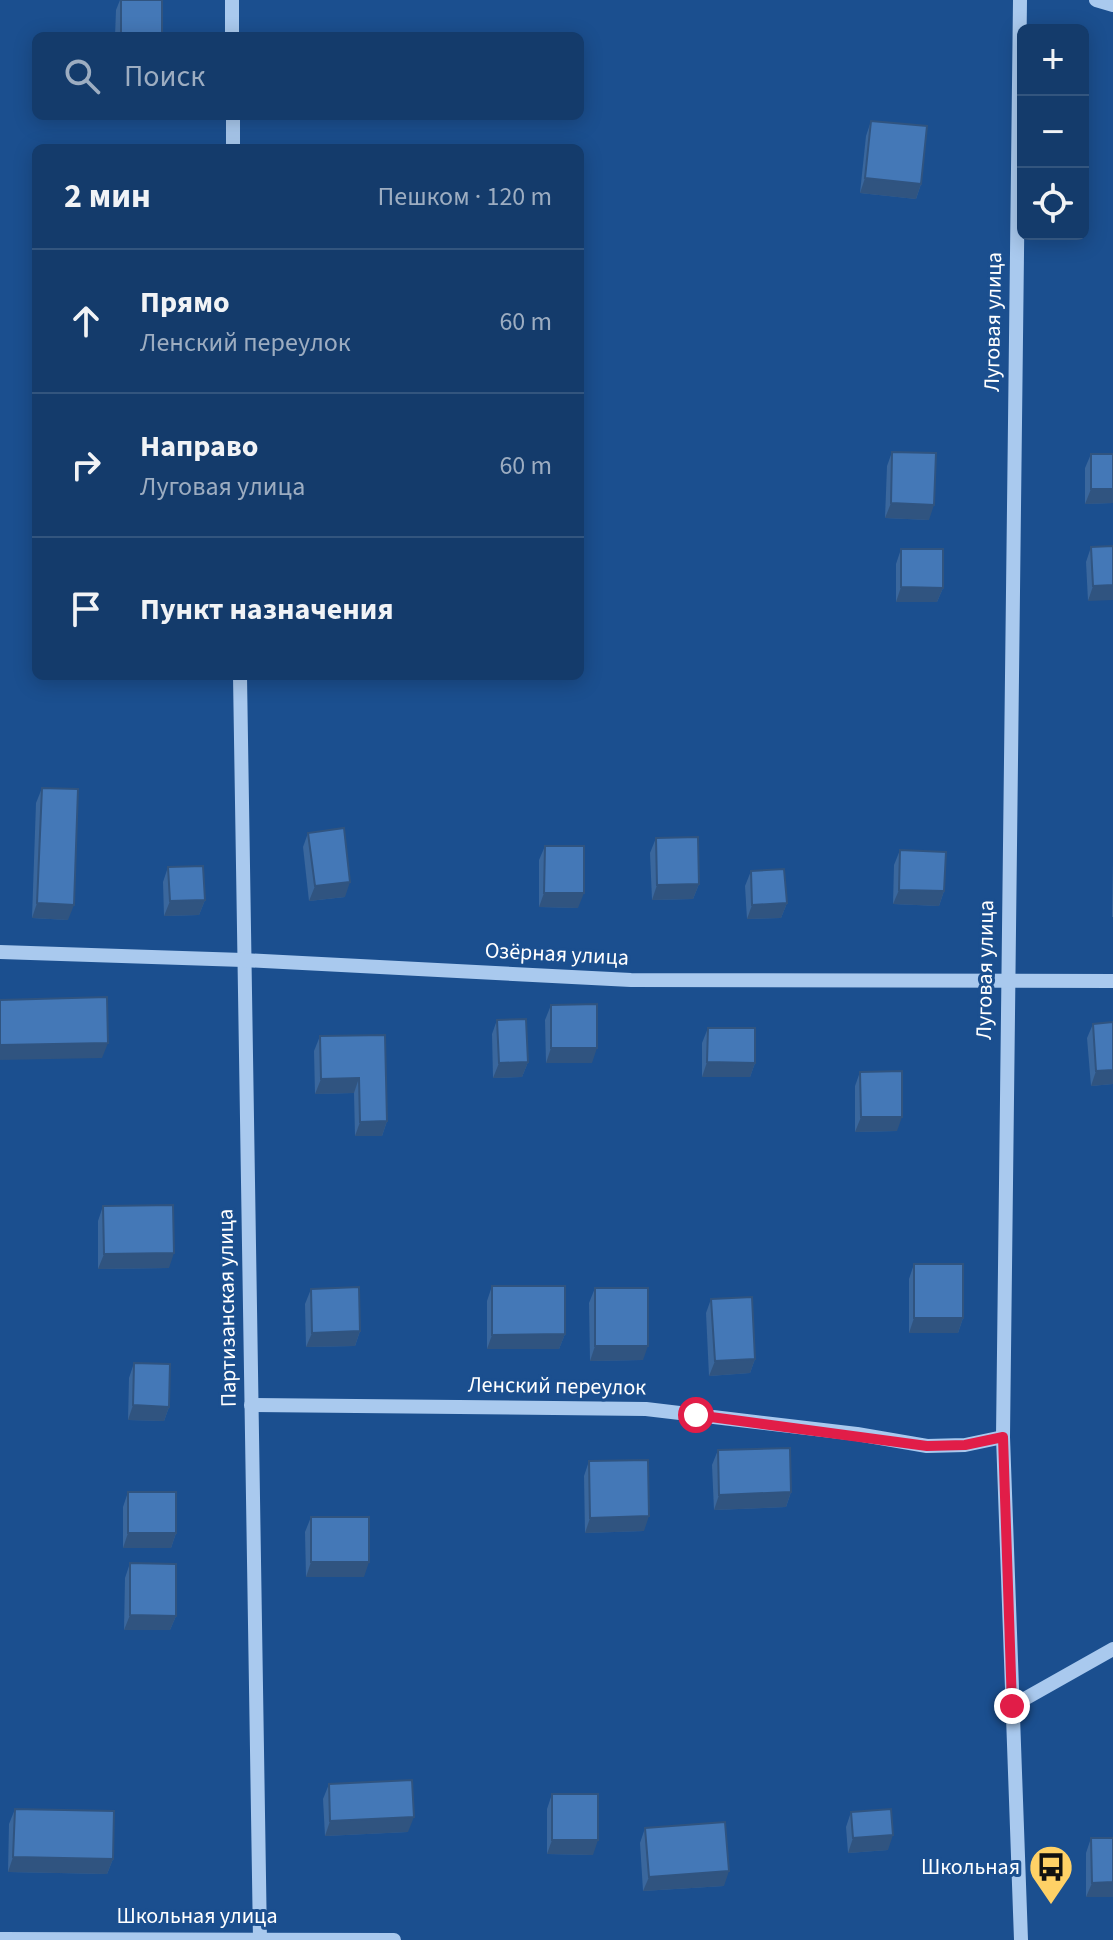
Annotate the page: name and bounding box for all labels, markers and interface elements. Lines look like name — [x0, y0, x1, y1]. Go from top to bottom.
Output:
map controls — [1017, 24, 1089, 240]
button: + — [1017, 24, 1089, 96]
search box — [32, 32, 584, 120]
icon: search — [60, 54, 104, 98]
text: Поиск — [124, 55, 205, 98]
button: − — [1017, 96, 1089, 168]
button: locate — [1017, 168, 1089, 240]
text: 2 мин — [64, 172, 151, 221]
text: Пешком · 120 m — [377, 178, 552, 215]
street label: Луговая улица — [976, 252, 1010, 392]
text: Прямо — [140, 281, 230, 324]
icon: ahead — [64, 299, 108, 343]
text: 60 m — [499, 303, 552, 340]
text: Ленский переулок — [140, 324, 351, 361]
text: Направо — [140, 425, 258, 468]
icon: right — [64, 443, 108, 487]
text: 60 m — [499, 447, 552, 484]
text: Луговая улица — [140, 468, 305, 505]
icon: arrive — [64, 587, 108, 631]
text: Пункт назначения — [140, 588, 394, 631]
street label: Луговая улица — [968, 900, 1002, 1040]
street label: Озёрная улица — [484, 934, 630, 974]
street label: Партизанская улица — [209, 1209, 245, 1407]
street label: Ленский переулок — [468, 1368, 646, 1404]
route start — [678, 1397, 714, 1433]
route end — [994, 1688, 1030, 1724]
bus stop icon: Школьная — [1027, 1843, 1075, 1906]
place label: Школьная — [921, 1851, 1020, 1883]
street label: Школьная улица — [116, 1900, 278, 1932]

